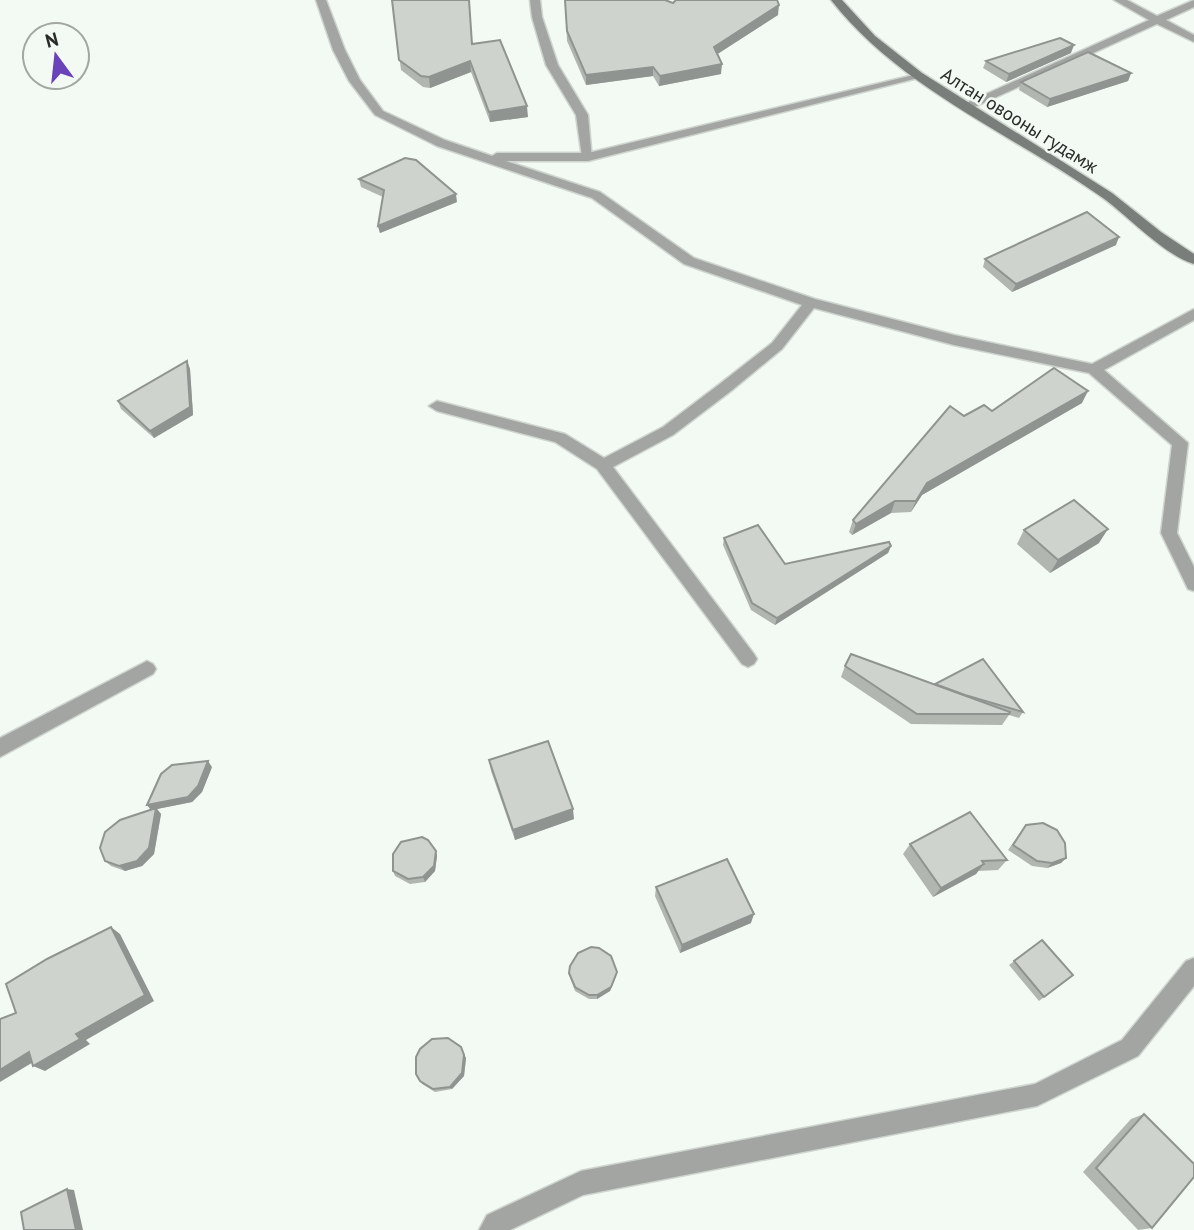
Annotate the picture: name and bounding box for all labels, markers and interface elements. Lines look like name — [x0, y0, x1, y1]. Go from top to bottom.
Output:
north arrow — [21, 21, 91, 91]
text: N — [42, 26, 61, 53]
street label: Алтан овооны гудамж — [937, 62, 1103, 178]

